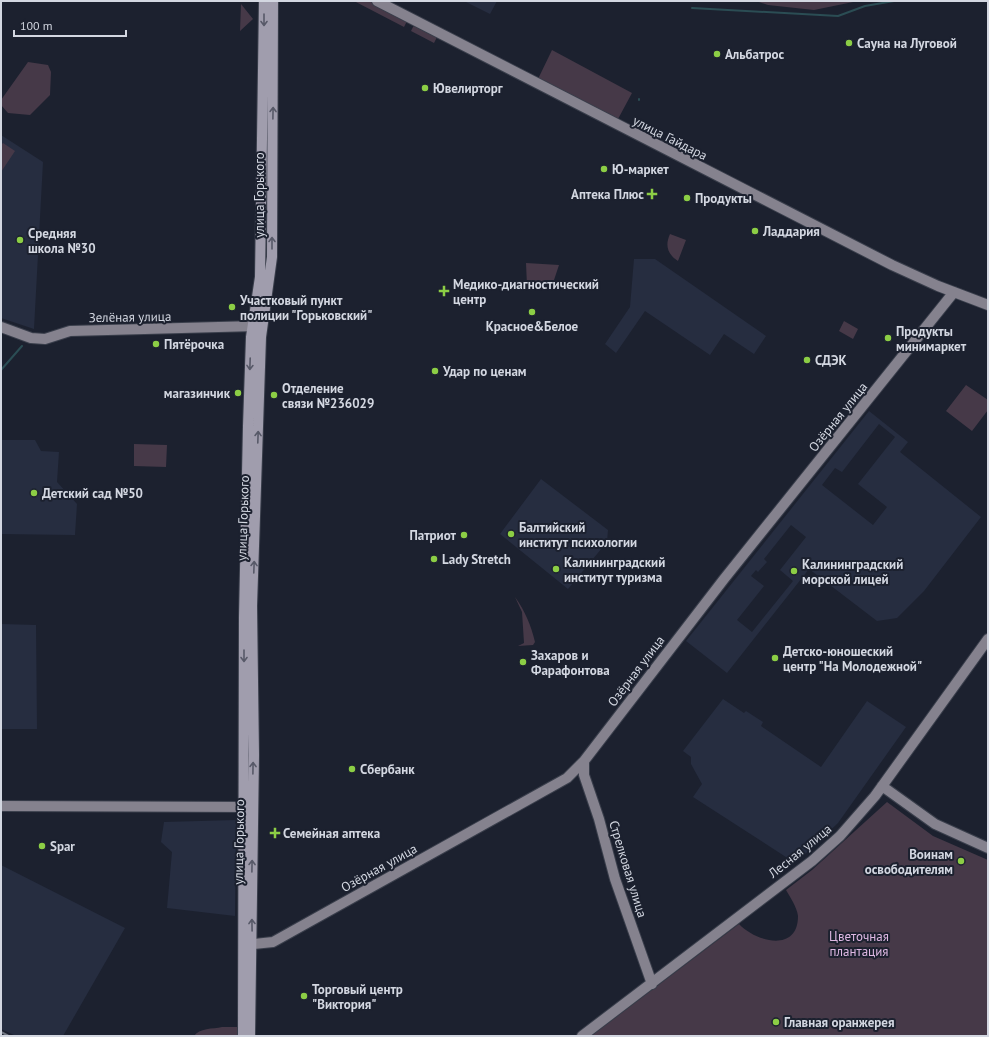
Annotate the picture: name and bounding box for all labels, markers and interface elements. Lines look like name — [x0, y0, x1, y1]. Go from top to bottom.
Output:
scale bar — [14, 12, 126, 38]
one-way arrow — [260, 13, 268, 26]
text: 100 m — [20, 18, 53, 33]
place label: Сауна на Луговой — [857, 35, 957, 52]
marker: Сауна на Луговой — [844, 38, 854, 48]
place label: Альбатрос — [725, 46, 784, 63]
marker: Альбатрос — [712, 49, 722, 59]
place label: Ювелирторг — [433, 80, 503, 97]
marker: Ювелирторг — [420, 83, 430, 93]
one-way arrow — [269, 107, 277, 120]
street label: улица Гайдара — [630, 112, 710, 164]
street label: улица Горького — [251, 152, 268, 238]
place label: Ю-маркет — [612, 161, 669, 178]
marker: Ю-маркет — [599, 164, 609, 174]
place label: Аптека Плюс — [571, 186, 644, 203]
marker: Аптека Плюс — [647, 189, 657, 199]
place label: Продукты — [695, 190, 752, 207]
marker: Продукты — [682, 193, 692, 203]
place label: Ладдария — [762, 223, 820, 240]
place label: Средняя школа №30 — [28, 225, 96, 257]
marker: Ладдария — [750, 226, 760, 236]
marker: Средняя школа №30 — [15, 235, 25, 245]
one-way arrow — [268, 237, 276, 250]
place label: Медико-диагностический центр — [453, 276, 599, 308]
marker: Медико-диагностический центр — [438, 285, 450, 297]
place label: Участковый пункт полиции "Горьковский" — [239, 292, 372, 324]
marker: Участковый пункт полиции "Горьковский" — [227, 302, 237, 312]
marker: Красное&Белое — [527, 307, 537, 317]
street label: Зелёная улица — [89, 308, 171, 326]
place label: Красное&Белое — [486, 318, 579, 335]
place label: Продукты минимаркет — [896, 323, 967, 355]
marker: Продукты минимаркет — [883, 333, 893, 343]
place label: Пятёрочка — [164, 336, 224, 353]
marker: Пятёрочка — [151, 339, 161, 349]
place label: СДЭК — [815, 352, 847, 369]
marker: СДЭК — [802, 355, 812, 365]
one-way arrow — [247, 357, 254, 370]
place label: Удар по ценам — [442, 363, 527, 380]
marker: Удар по ценам — [430, 366, 440, 376]
street label: Озёрная улица — [805, 379, 871, 455]
place label: Отделение связи №236029 — [282, 380, 374, 412]
place label: магазинчик — [164, 385, 231, 402]
marker: магазинчик — [233, 388, 243, 398]
marker: Отделение связи №236029 — [269, 390, 279, 400]
one-way arrow — [255, 431, 262, 444]
street label: улица Горького — [233, 475, 253, 561]
place label: Детский сад №50 — [42, 485, 143, 502]
marker: Детский сад №50 — [29, 488, 39, 498]
place label: Балтийский институт психологии — [519, 519, 637, 551]
place label: Патриот — [409, 527, 457, 544]
marker: Балтийский институт психологии — [506, 529, 516, 539]
marker: Патриот — [459, 530, 469, 540]
place label: Lady Stretch — [442, 551, 511, 568]
marker: Lady Stretch — [429, 554, 439, 564]
place label: Калининградский институт туризма — [564, 554, 665, 586]
place label: Калининградский морской лицей — [802, 556, 903, 588]
one-way arrow — [250, 561, 258, 574]
marker: Калининградский институт туризма — [551, 564, 561, 574]
marker: Калининградский морской лицей — [789, 566, 799, 576]
street label: Озёрная улица — [604, 632, 668, 710]
place label: Детско-юношеский центр "На Молодежной" — [783, 643, 922, 675]
place label: Захаров и Фарафонтова — [531, 647, 610, 679]
one-way arrow — [240, 649, 248, 662]
marker: Детско-юношеский центр "На Молодежной" — [770, 653, 780, 663]
marker: Захаров и Фарафонтова — [518, 657, 528, 667]
place label: Сбербанк — [360, 761, 415, 778]
one-way arrow — [250, 762, 257, 775]
marker: Сбербанк — [347, 764, 357, 774]
street label: улица Горького — [230, 799, 248, 885]
street label: Стрелковая улица — [605, 819, 651, 919]
street label: Лесная улица — [764, 820, 835, 882]
place label: Семейная аптека — [283, 825, 380, 842]
marker: Семейная аптека — [270, 828, 280, 838]
place label: Spar — [50, 838, 75, 855]
street label: Озёрная улица — [338, 840, 420, 896]
marker: Spar — [37, 841, 47, 851]
place label: Воинам освободителям — [865, 846, 953, 878]
marker: Воинам освободителям — [956, 856, 966, 866]
one-way arrow — [248, 860, 256, 873]
one-way arrow — [248, 919, 256, 932]
park label: Цветочная плантация — [829, 928, 889, 960]
place label: Торговый центр "Виктория" — [312, 981, 403, 1013]
marker: Торговый центр "Виктория" — [299, 991, 309, 1001]
place label: Главная оранжерея — [784, 1014, 894, 1031]
marker: Главная оранжерея — [771, 1017, 781, 1027]

